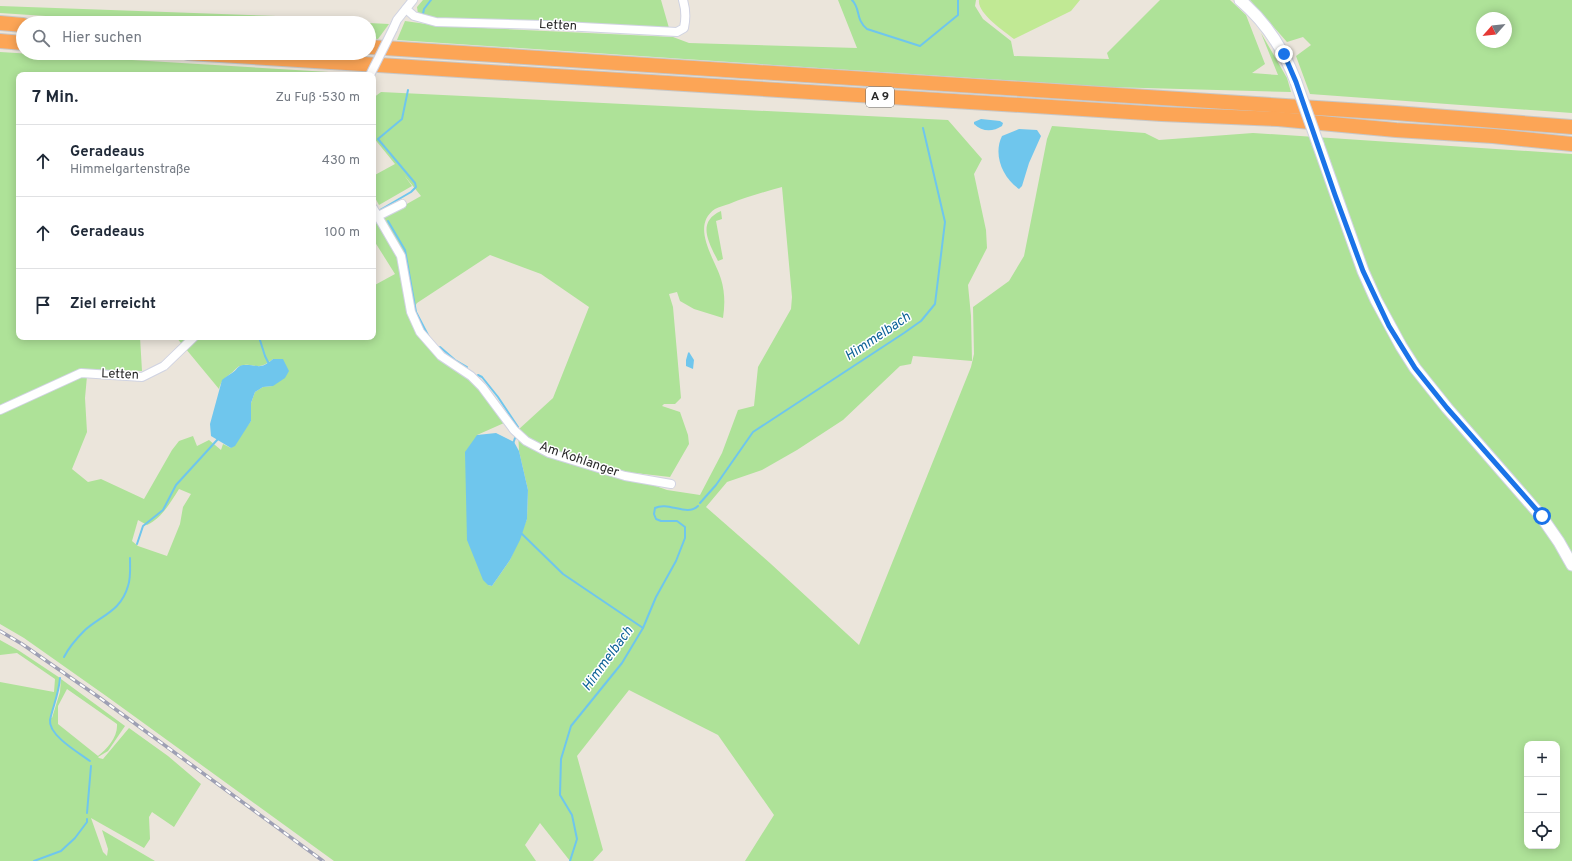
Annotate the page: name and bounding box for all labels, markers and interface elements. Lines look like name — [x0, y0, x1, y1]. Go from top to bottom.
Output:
north arrow — [1476, 12, 1512, 48]
search box — [16, 16, 376, 60]
street label: Letten — [539, 17, 577, 35]
icon: search — [30, 27, 52, 49]
text: Hier suchen — [62, 29, 142, 48]
route end — [1275, 45, 1293, 63]
text: 7 Min. — [32, 87, 78, 109]
road number: A 9 — [866, 87, 894, 107]
text: Zu Fuß · 530 m — [275, 90, 360, 106]
text: Geradeaus — [70, 143, 145, 162]
icon: ahead — [32, 150, 54, 172]
text: 430 m — [322, 153, 360, 169]
text: Himmelgartenstraße — [70, 162, 190, 178]
icon: ahead — [32, 222, 54, 244]
text: Geradeaus — [70, 223, 145, 242]
text: 100 m — [324, 225, 360, 241]
icon: arrive — [32, 294, 54, 316]
text: Ziel erreicht — [70, 295, 156, 314]
water label: Himmelbach — [842, 309, 915, 365]
street label: Letten — [101, 366, 139, 384]
street label: Am Kohlanger — [537, 439, 621, 481]
route start — [1533, 507, 1551, 525]
water label: Himmelbach — [579, 623, 637, 695]
map controls — [1524, 741, 1560, 849]
button: + — [1524, 741, 1560, 777]
button: − — [1524, 777, 1560, 813]
button: locate — [1524, 813, 1560, 849]

